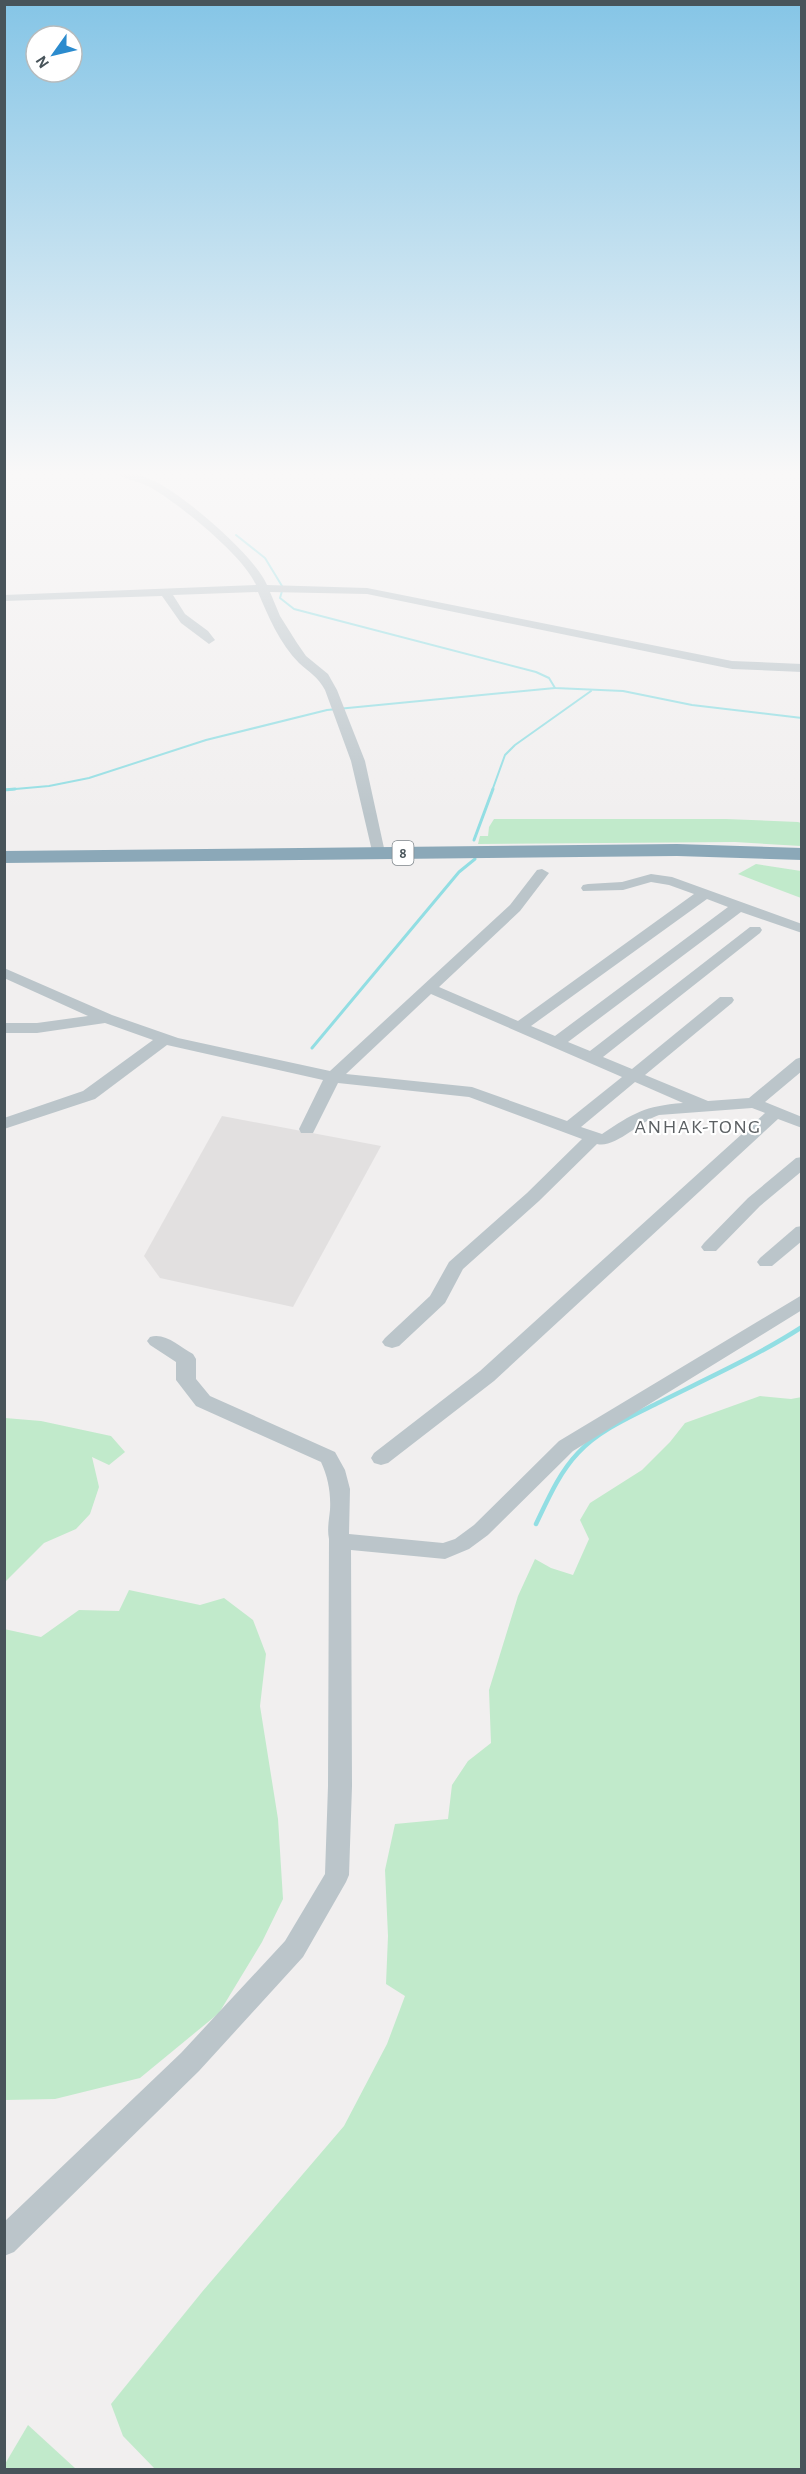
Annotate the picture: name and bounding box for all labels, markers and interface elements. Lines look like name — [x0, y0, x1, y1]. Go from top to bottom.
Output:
north arrow — [24, 24, 84, 84]
text: N — [33, 53, 52, 71]
road number: 8 — [392, 841, 414, 865]
district label: ANHAK-TONG — [635, 1117, 761, 1137]

